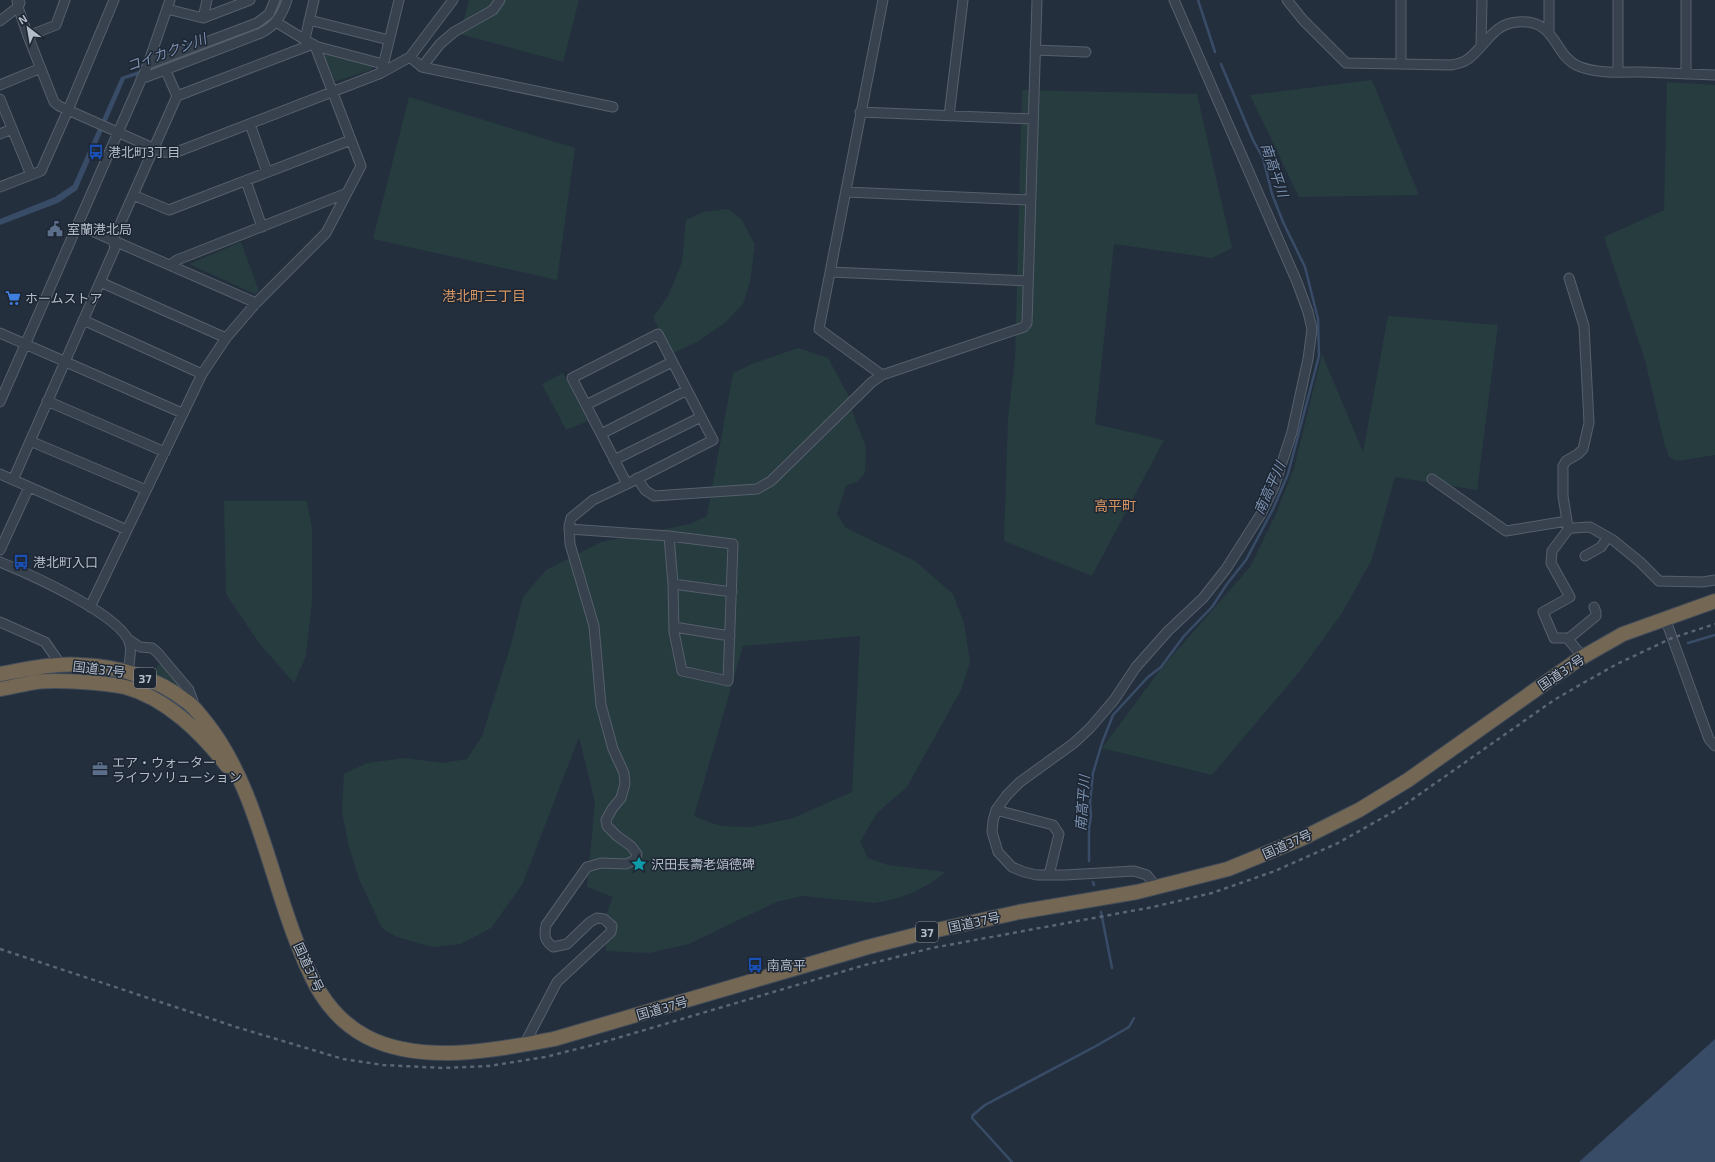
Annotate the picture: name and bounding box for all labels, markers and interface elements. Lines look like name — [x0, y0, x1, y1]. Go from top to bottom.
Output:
north arrow — [8, 8, 48, 48]
text: N — [16, 11, 29, 27]
water label: コイカクシ川 — [124, 29, 210, 74]
water label: 南高平川 — [1258, 141, 1293, 201]
bus stop icon: 港北町3丁目 — [87, 143, 105, 161]
place label: 港北町3丁目 — [108, 144, 180, 160]
public building icon: 室蘭港北局 — [46, 220, 64, 238]
place label: 室蘭港北局 — [67, 221, 132, 237]
district label: 港北町三丁目 — [442, 287, 526, 304]
supermarket icon: ホームストア — [4, 289, 22, 307]
place label: ホームストア — [25, 290, 103, 306]
water label: 南高平川 — [1250, 457, 1289, 517]
district label: 高平町 — [1094, 497, 1136, 514]
bus stop icon: 港北町入口 — [12, 553, 30, 571]
place label: 港北町入口 — [33, 554, 98, 570]
street label: 国道37号 — [1535, 651, 1587, 693]
street label: 国道37号 — [72, 658, 126, 680]
road number: 37 — [134, 668, 156, 688]
place label: エア・ウォーター ライフソリューション — [112, 754, 242, 785]
office icon: エア・ウォーター ライフソリューション — [91, 760, 109, 778]
water label: 南高平川 — [1072, 772, 1093, 832]
street label: 国道37号 — [1260, 826, 1314, 862]
place icon: 沢田長壽老頌徳碑 — [630, 855, 648, 873]
place label: 沢田長壽老頌徳碑 — [651, 856, 755, 872]
street label: 国道37号 — [946, 909, 1002, 935]
road number: 37 — [916, 922, 938, 942]
street label: 国道37号 — [291, 940, 327, 994]
bus stop icon: 南高平 — [746, 956, 764, 974]
place label: 南高平 — [767, 957, 806, 973]
street label: 国道37号 — [634, 993, 690, 1023]

